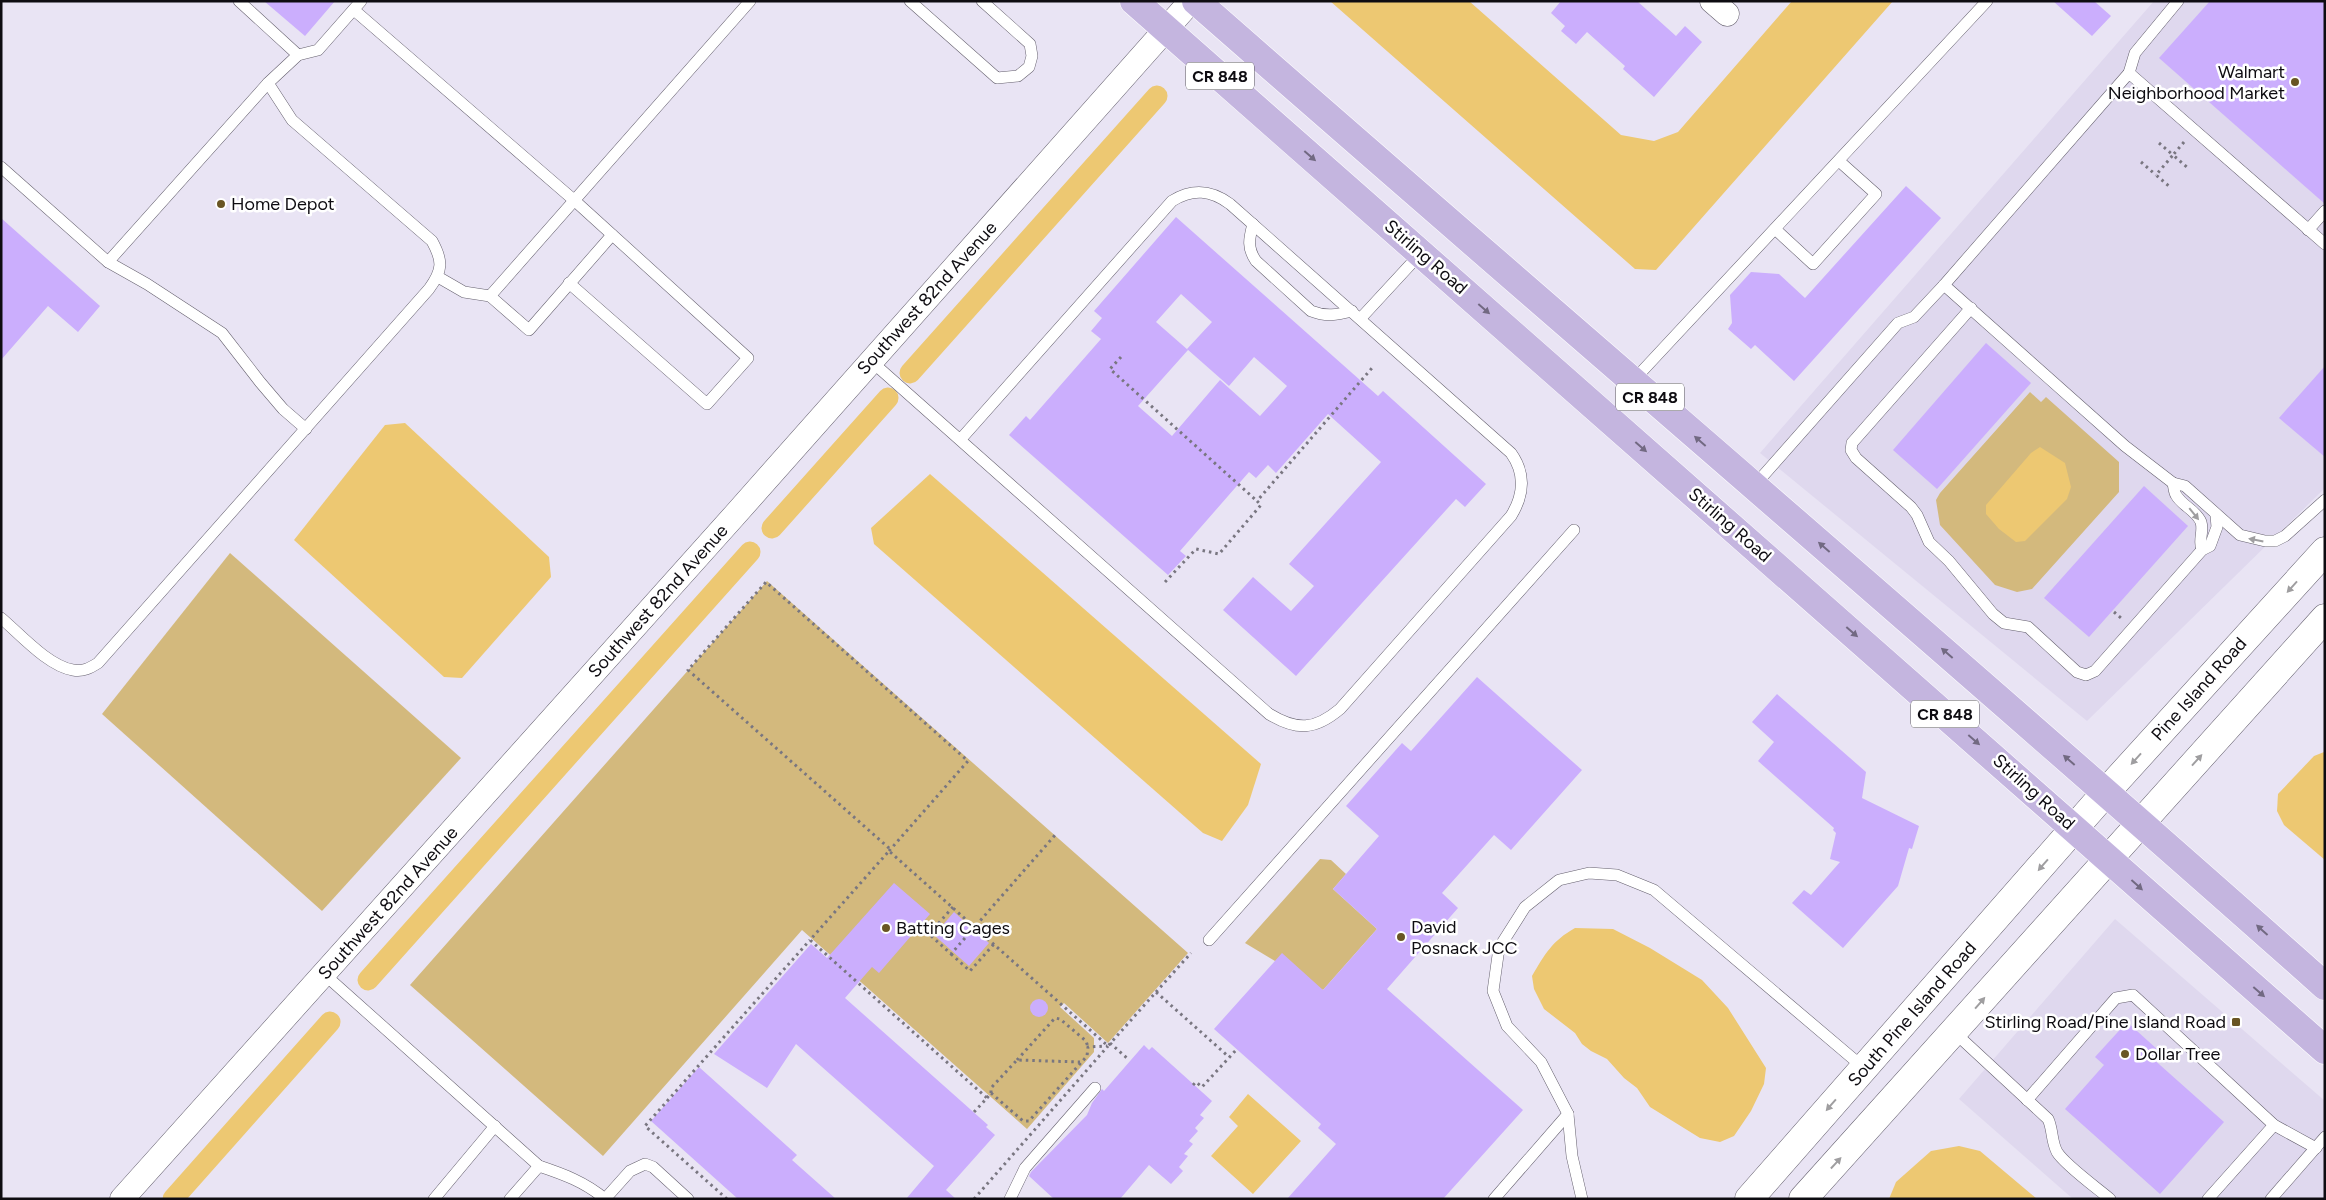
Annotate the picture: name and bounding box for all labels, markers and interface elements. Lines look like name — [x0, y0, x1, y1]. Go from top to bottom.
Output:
place label: Walmart Neighborhood Market — [2108, 61, 2285, 104]
road number: CR 848 — [1186, 62, 1254, 90]
marker: Walmart Neighborhood Market — [2289, 76, 2301, 88]
one-way arrow — [1304, 150, 1316, 162]
place label: Home Depot — [231, 193, 335, 215]
marker: Home Depot — [215, 198, 227, 210]
street label: Stirling Road — [1380, 215, 1472, 299]
street label: Southwest 82nd Avenue — [852, 217, 1002, 379]
one-way arrow — [1478, 303, 1490, 314]
road number: CR 848 — [1616, 384, 1684, 411]
one-way arrow — [1695, 435, 1707, 447]
one-way arrow — [1634, 441, 1647, 452]
street label: Stirling Road — [1684, 483, 1776, 567]
one-way arrow — [2189, 507, 2200, 520]
street label: Southwest 82nd Avenue — [583, 520, 733, 682]
one-way arrow — [2247, 535, 2263, 543]
one-way arrow — [1818, 541, 1830, 553]
one-way arrow — [2286, 580, 2298, 592]
one-way arrow — [1846, 627, 1859, 638]
street label: Pine Island Road — [2147, 633, 2251, 745]
one-way arrow — [1941, 647, 1953, 659]
road number: CR 848 — [1911, 701, 1979, 728]
one-way arrow — [1968, 734, 1981, 745]
street label: Stirling Road — [1988, 749, 2080, 835]
one-way arrow — [2130, 753, 2142, 765]
one-way arrow — [2063, 755, 2075, 766]
one-way arrow — [2191, 755, 2203, 767]
street label: Southwest 82nd Avenue — [313, 822, 463, 984]
one-way arrow — [2037, 859, 2048, 872]
one-way arrow — [2131, 879, 2144, 890]
place label: David Posnack JCC — [1411, 916, 1517, 959]
place label: Batting Cages — [896, 917, 1010, 939]
marker: Batting Cages — [880, 922, 892, 934]
one-way arrow — [2257, 924, 2269, 936]
marker: David Posnack JCC — [1395, 931, 1407, 943]
street label: South Pine Island Road — [1843, 937, 1981, 1091]
one-way arrow — [2253, 986, 2265, 997]
one-way arrow — [1974, 997, 1985, 1010]
place label: Stirling Road/Pine Island Road — [1984, 1011, 2226, 1033]
marker: Stirling Road/Pine Island Road — [2230, 1016, 2242, 1028]
place label: Dollar Tree — [2135, 1043, 2220, 1065]
marker: Dollar Tree — [2119, 1048, 2131, 1060]
one-way arrow — [1825, 1099, 1837, 1111]
one-way arrow — [1830, 1157, 1842, 1169]

